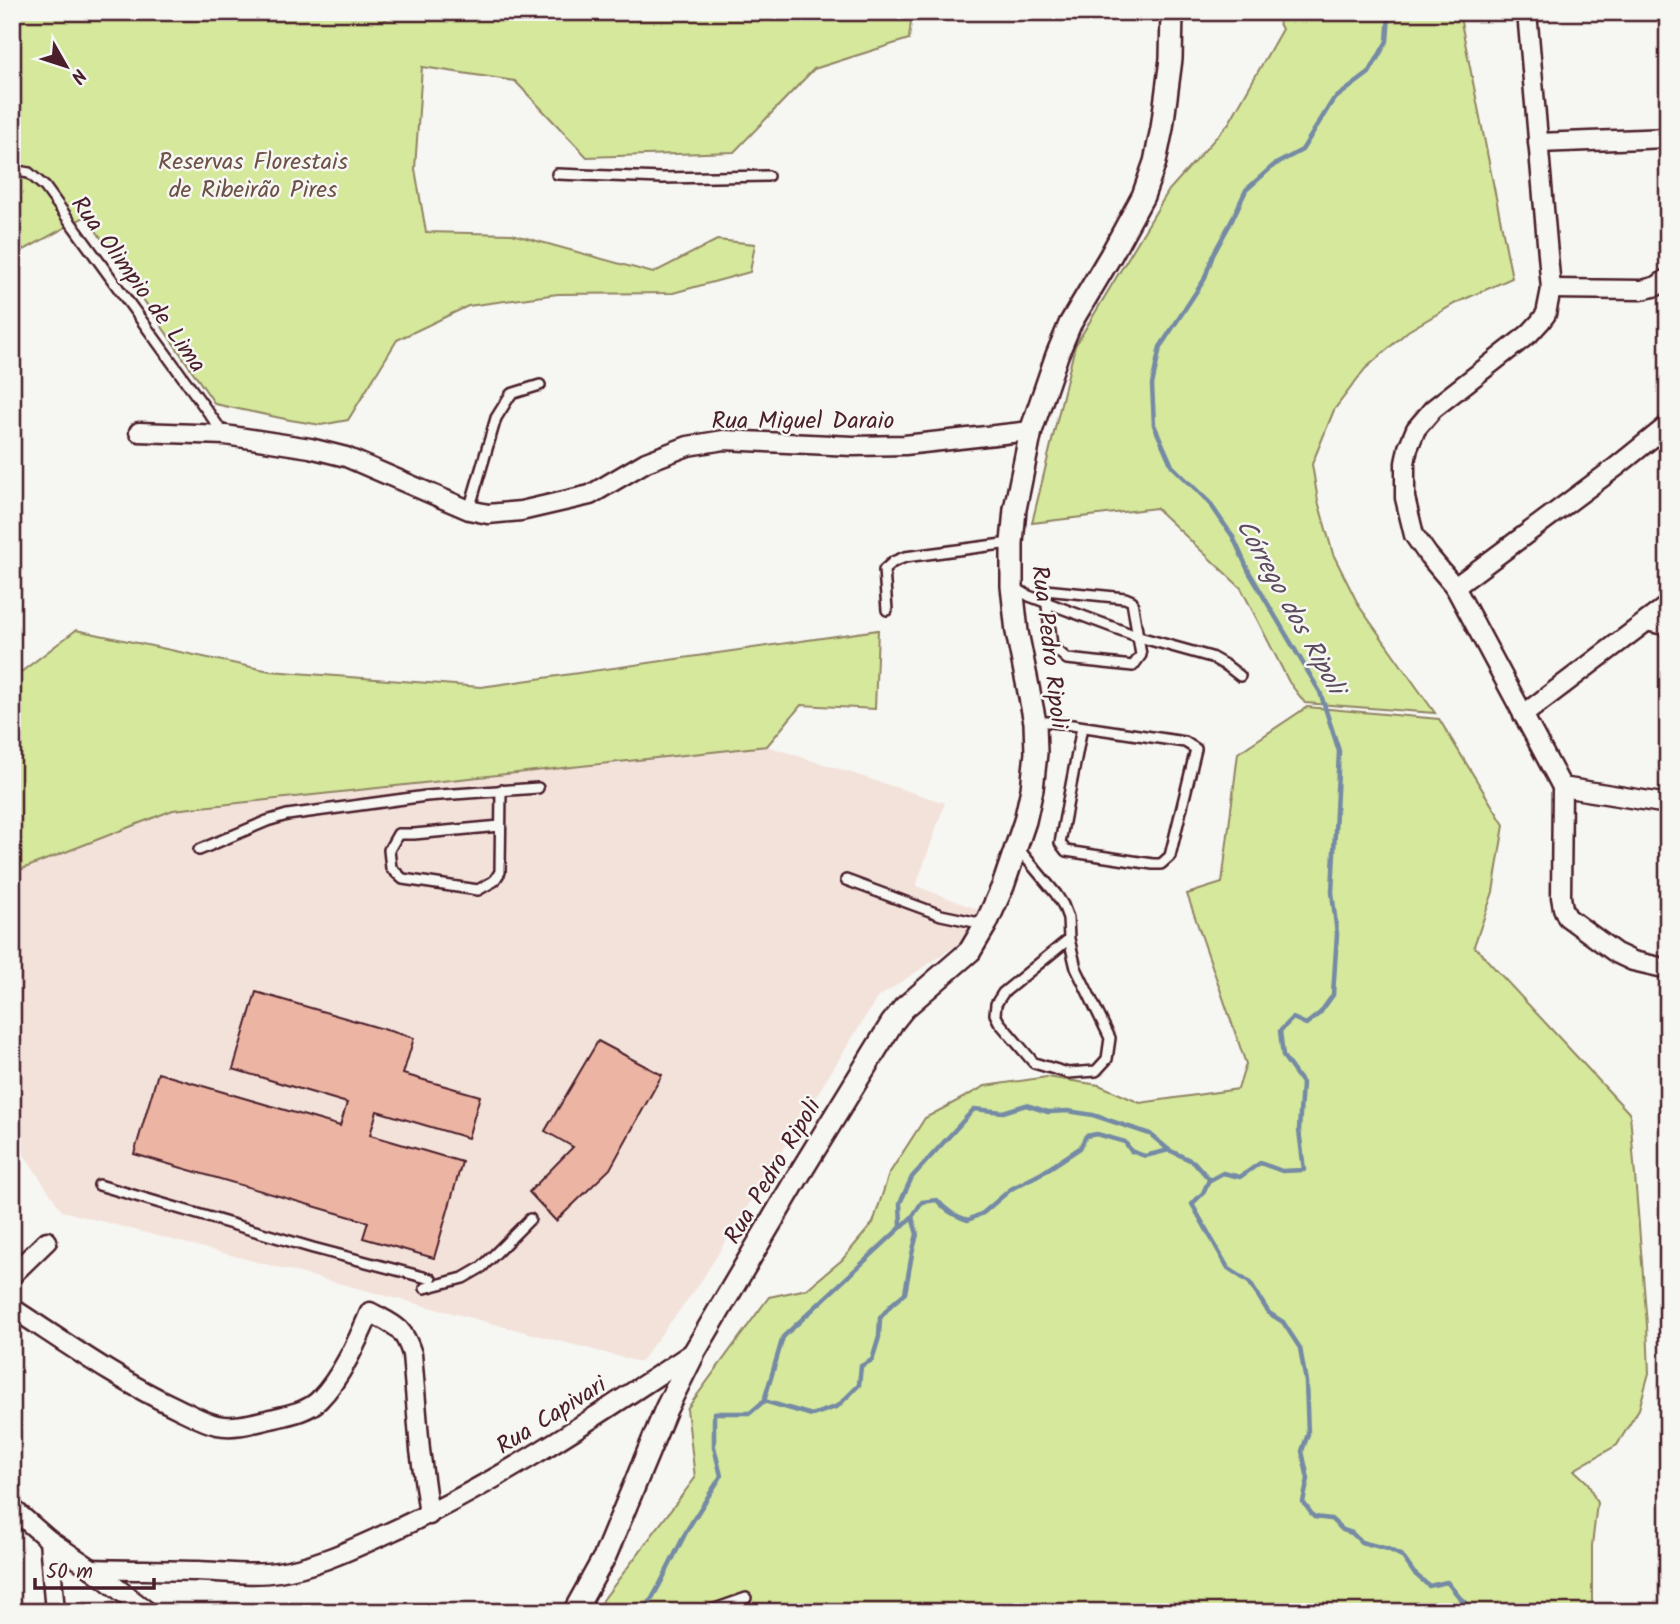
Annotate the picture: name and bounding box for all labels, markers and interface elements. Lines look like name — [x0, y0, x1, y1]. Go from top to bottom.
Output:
north arrow — [32, 32, 102, 102]
text: N — [62, 61, 93, 90]
park label: Reservas Florestais de Ribeirão Pires — [158, 143, 348, 210]
street label: Rua Olimpio de Lima — [60, 188, 216, 382]
street label: Rua Miguel Daraio — [712, 402, 895, 441]
water label: Córrego dos Ripoli — [1224, 511, 1358, 708]
street label: Rua Pedro Ripoli — [1019, 563, 1078, 732]
street label: Rua Pedro Ripoli — [714, 1090, 833, 1252]
street label: Rua Capivari — [489, 1366, 616, 1466]
scale bar — [35, 1547, 154, 1591]
text: 50 m — [46, 1556, 93, 1589]

